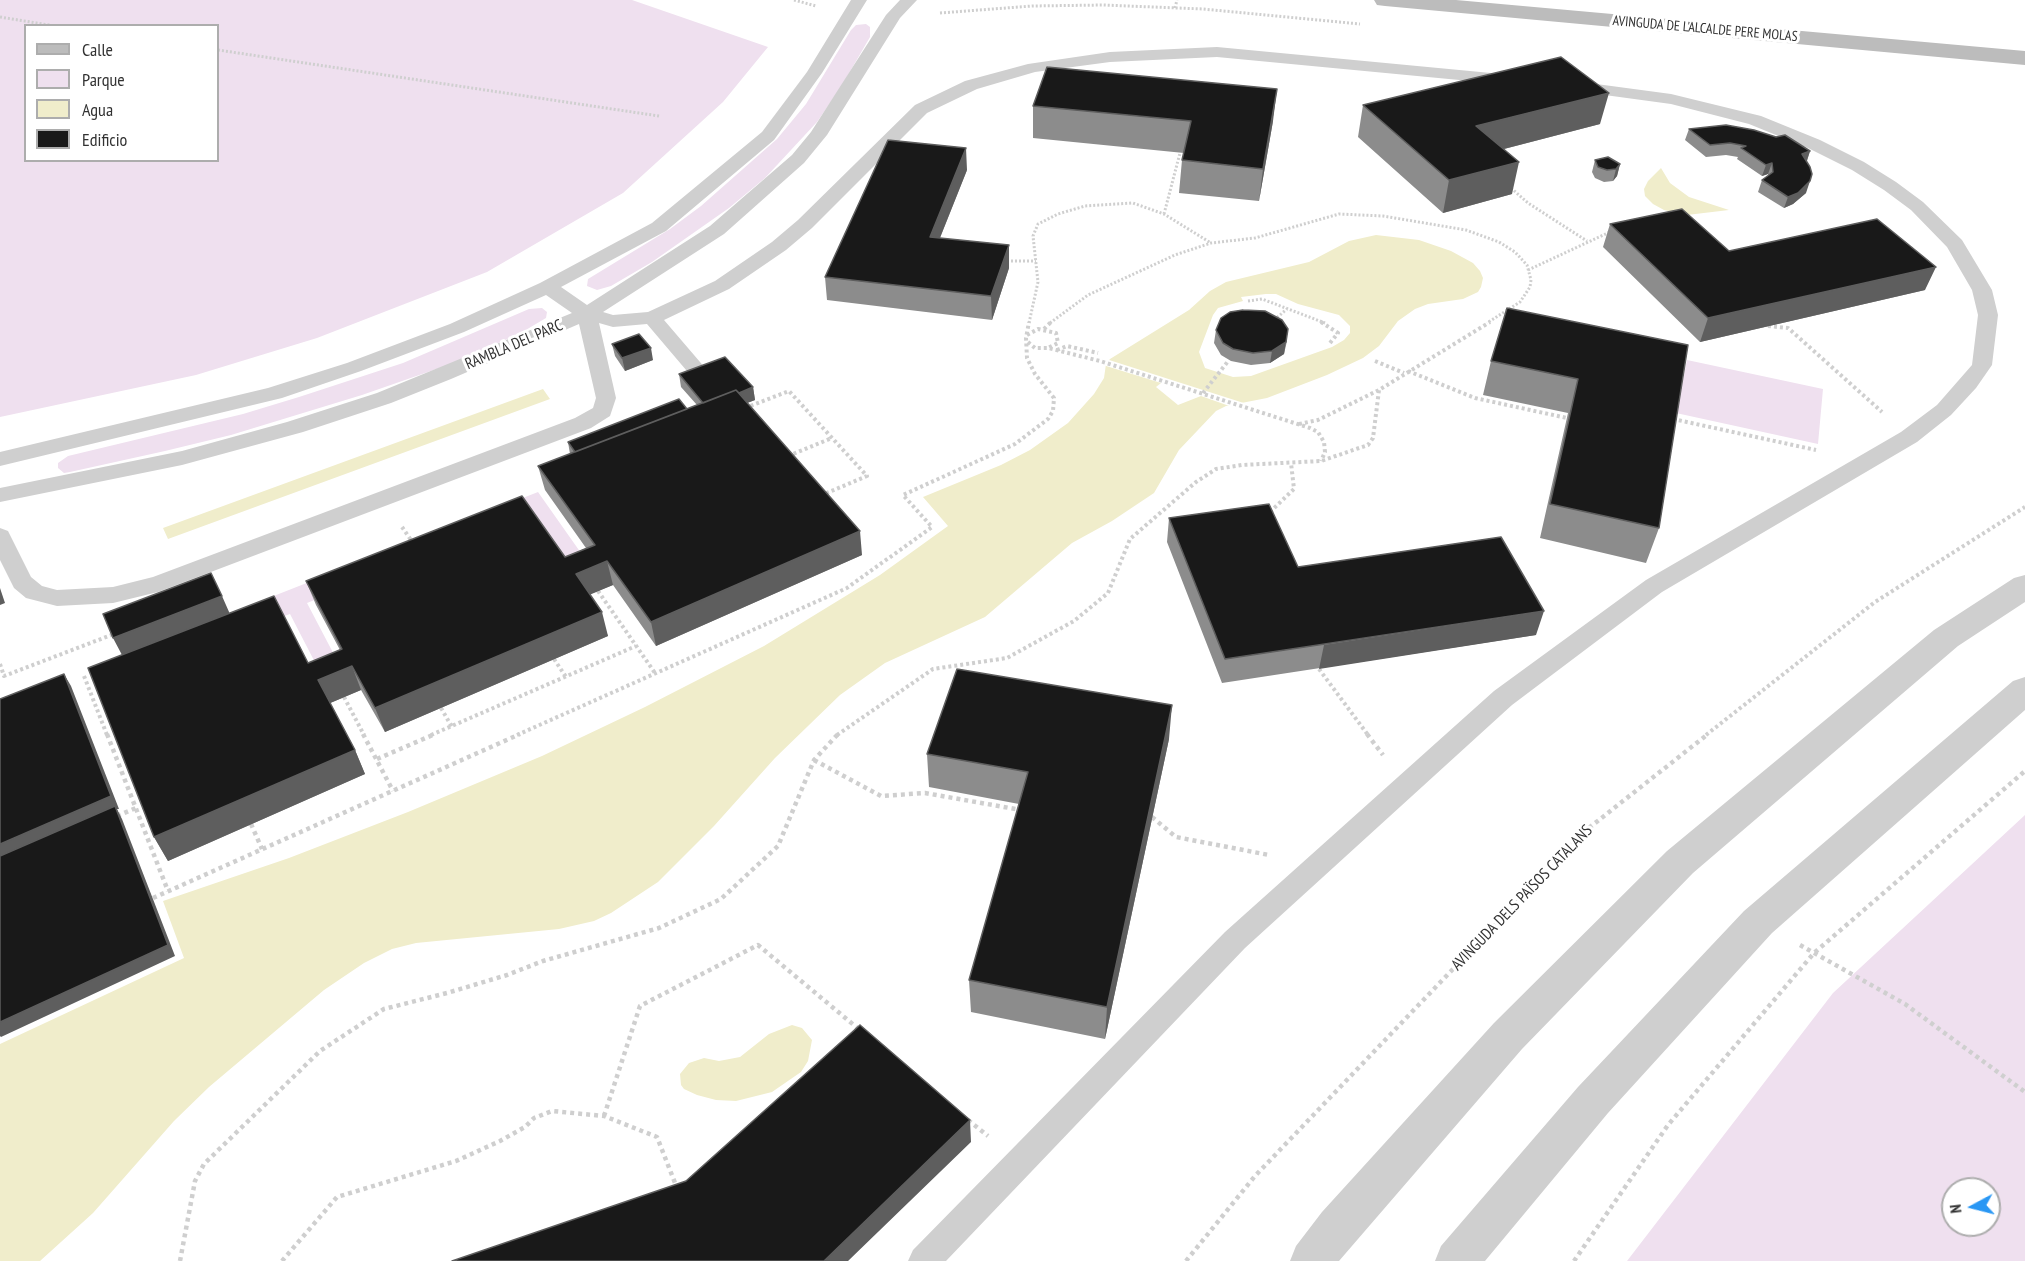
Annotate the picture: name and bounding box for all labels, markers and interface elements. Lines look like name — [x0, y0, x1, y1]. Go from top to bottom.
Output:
street label: AVINGUDA DE L'ALCALDE PERE MOLAS — [1612, 13, 1798, 45]
legend — [24, 24, 219, 162]
text: Calle — [82, 38, 113, 61]
text: Parque — [82, 68, 125, 91]
text: Agua — [82, 98, 113, 121]
text: Edificio — [82, 128, 127, 151]
street label: RAMBLA DEL PARC — [462, 316, 566, 374]
street label: AVINGUDA DELS PAÏSOS CATALANS — [1447, 821, 1597, 975]
north arrow — [1941, 1177, 2001, 1237]
text: N — [1945, 1203, 1966, 1214]

